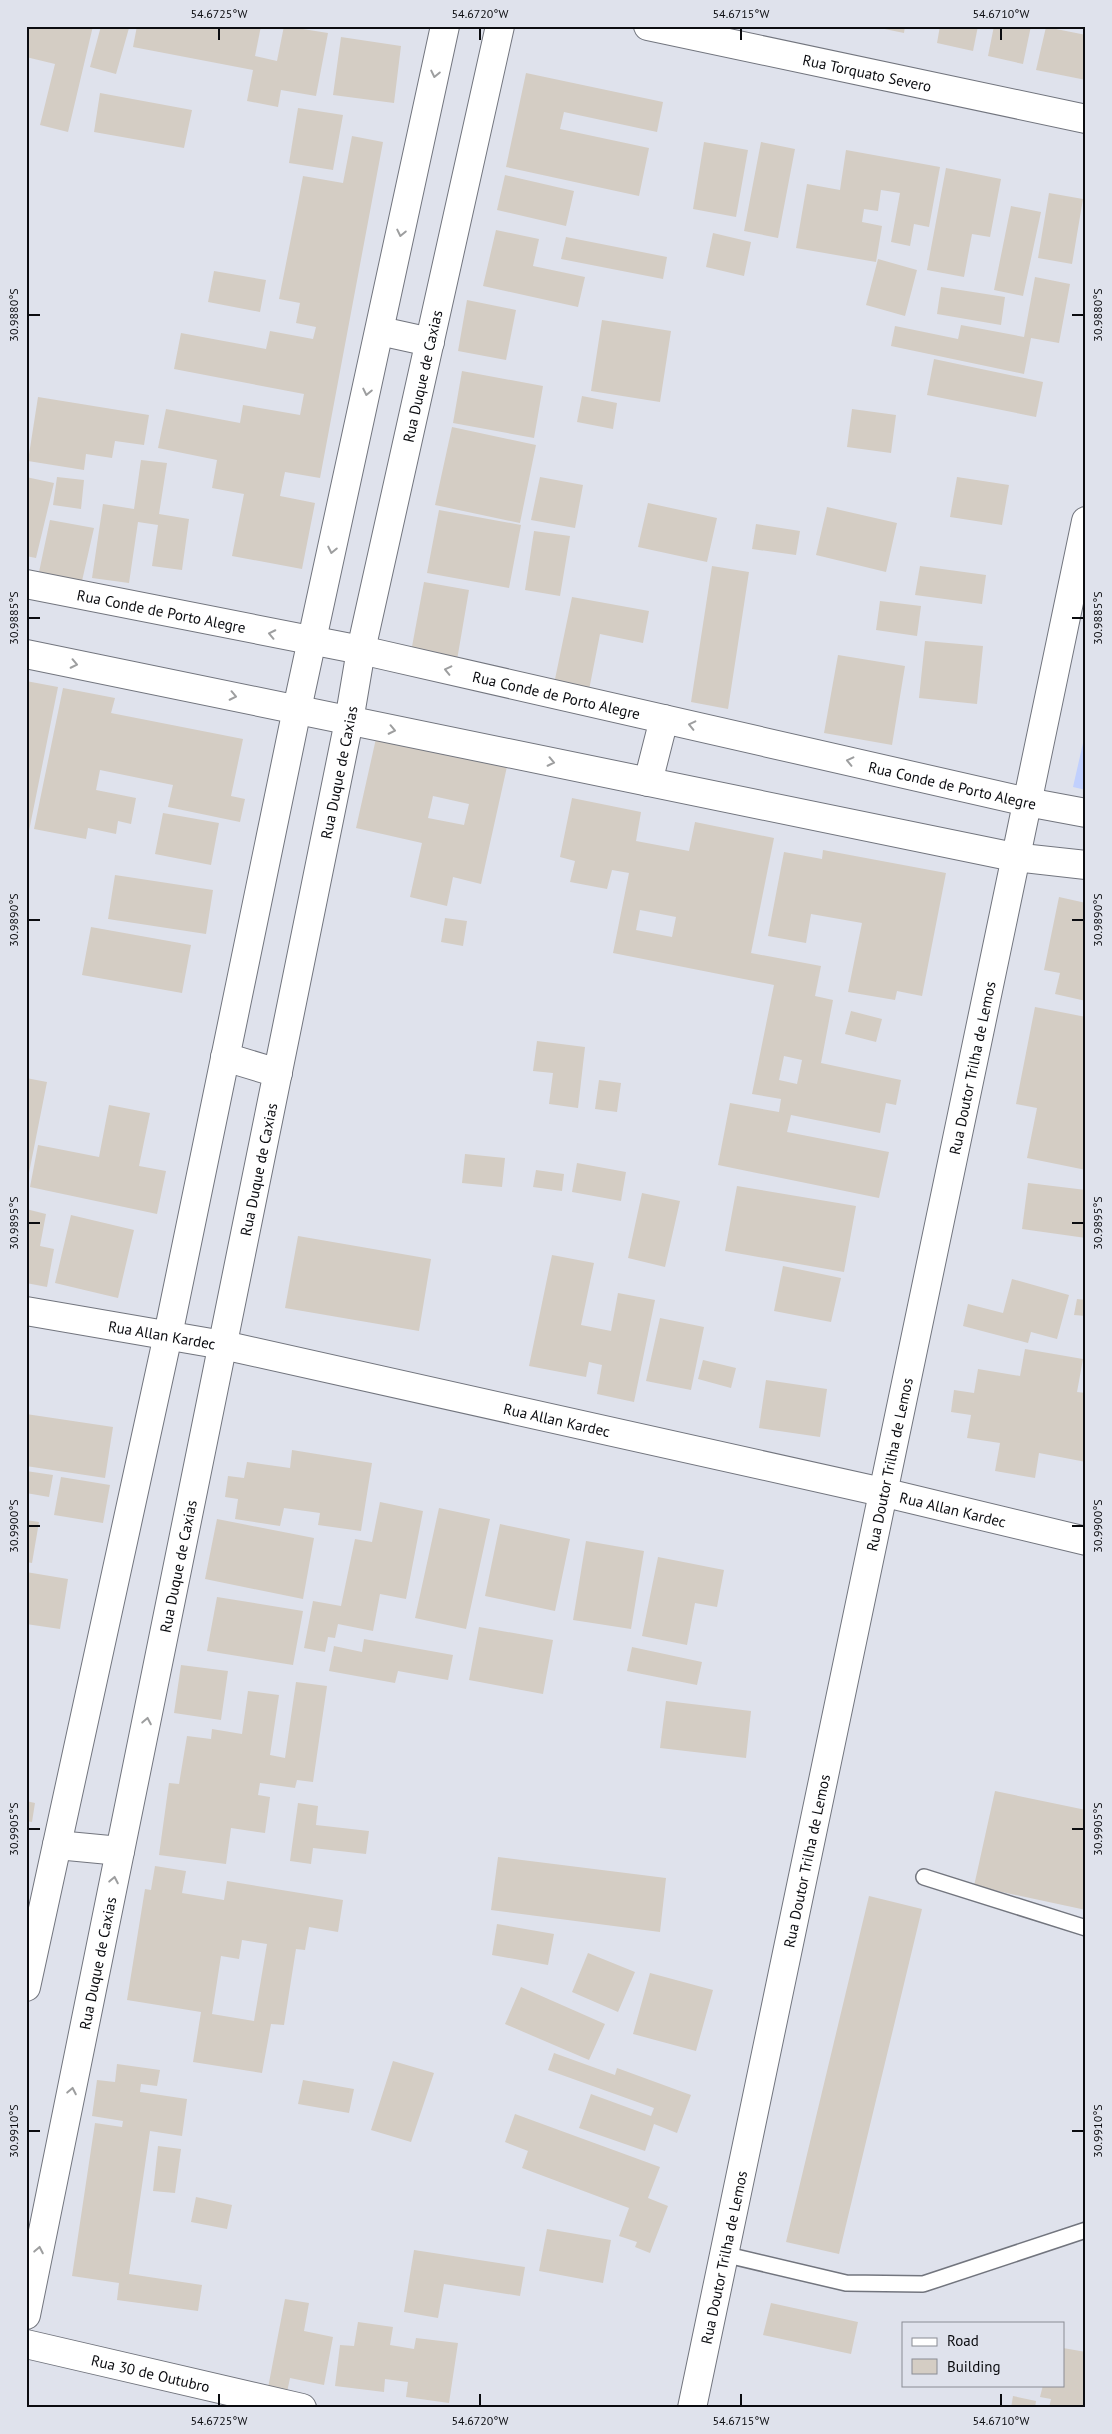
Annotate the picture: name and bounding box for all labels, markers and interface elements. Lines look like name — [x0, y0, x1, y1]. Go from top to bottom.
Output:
text: 54.6725°W — [191, 6, 247, 21]
text: 54.6720°W — [452, 6, 508, 21]
text: 54.6715°W — [713, 6, 769, 21]
text: 54.6710°W — [973, 6, 1029, 21]
street label: Rua Torquato Severo — [801, 50, 933, 95]
one-way arrow — [430, 69, 441, 78]
one-way arrow — [396, 228, 407, 237]
text: 30.9880°S — [6, 288, 21, 342]
text: 30.9880°S — [1090, 288, 1105, 342]
street label: Rua Duque de Caxias — [398, 308, 446, 444]
one-way arrow — [362, 387, 373, 396]
one-way arrow — [327, 546, 338, 555]
street label: Rua Conde de Porto Alegre — [75, 585, 247, 637]
text: 30.9885°S — [6, 591, 21, 645]
text: 30.9885°S — [1090, 591, 1105, 645]
one-way arrow — [267, 629, 276, 639]
one-way arrow — [70, 658, 78, 668]
one-way arrow — [443, 665, 452, 676]
street label: Rua Conde de Porto Alegre — [471, 666, 642, 723]
one-way arrow — [229, 690, 238, 701]
street label: Rua Duque de Caxias — [316, 704, 361, 840]
one-way arrow — [687, 720, 696, 731]
one-way arrow — [388, 724, 397, 734]
one-way arrow — [547, 756, 556, 767]
one-way arrow — [846, 756, 855, 767]
street label: Rua Conde de Porto Alegre — [867, 757, 1038, 813]
text: 30.9890°S — [6, 893, 21, 947]
text: 30.9890°S — [1090, 893, 1105, 947]
street label: Rua Doutor Trilha de Lemos — [944, 979, 999, 1156]
street label: Rua Duque de Caxias — [235, 1101, 281, 1237]
text: 30.9895°S — [6, 1196, 21, 1250]
text: 30.9895°S — [1090, 1196, 1105, 1250]
street label: Rua Allan Kardec — [107, 1316, 217, 1353]
street label: Rua Doutor Trilha de Lemos — [862, 1376, 916, 1553]
street label: Rua Allan Kardec — [502, 1398, 612, 1441]
street label: Rua Allan Kardec — [898, 1487, 1008, 1531]
street label: Rua Duque de Caxias — [155, 1498, 200, 1634]
text: 30.9900°S — [6, 1499, 21, 1553]
text: 30.9900°S — [1090, 1499, 1105, 1553]
one-way arrow — [141, 1717, 151, 1725]
street label: Rua Doutor Trilha de Lemos — [779, 1772, 834, 1949]
text: 30.9905°S — [6, 1802, 21, 1856]
text: 30.9905°S — [1090, 1802, 1105, 1856]
one-way arrow — [109, 1876, 119, 1885]
street label: Rua Duque de Caxias — [75, 1895, 120, 2031]
one-way arrow — [66, 2087, 76, 2095]
text: 30.9910°S — [6, 2104, 21, 2158]
text: 30.9910°S — [1090, 2104, 1105, 2158]
street label: Rua Doutor Trilha de Lemos — [696, 2169, 751, 2346]
one-way arrow — [34, 2246, 44, 2255]
legend — [902, 2322, 1064, 2386]
text: Road — [947, 2331, 979, 2350]
street label: Rua 30 de Outubro — [89, 2350, 212, 2396]
text: Building — [947, 2357, 1001, 2376]
text: 54.6725°W — [191, 2413, 247, 2428]
text: 54.6720°W — [452, 2413, 508, 2428]
text: 54.6715°W — [713, 2413, 769, 2428]
text: 54.6710°W — [973, 2413, 1029, 2428]

